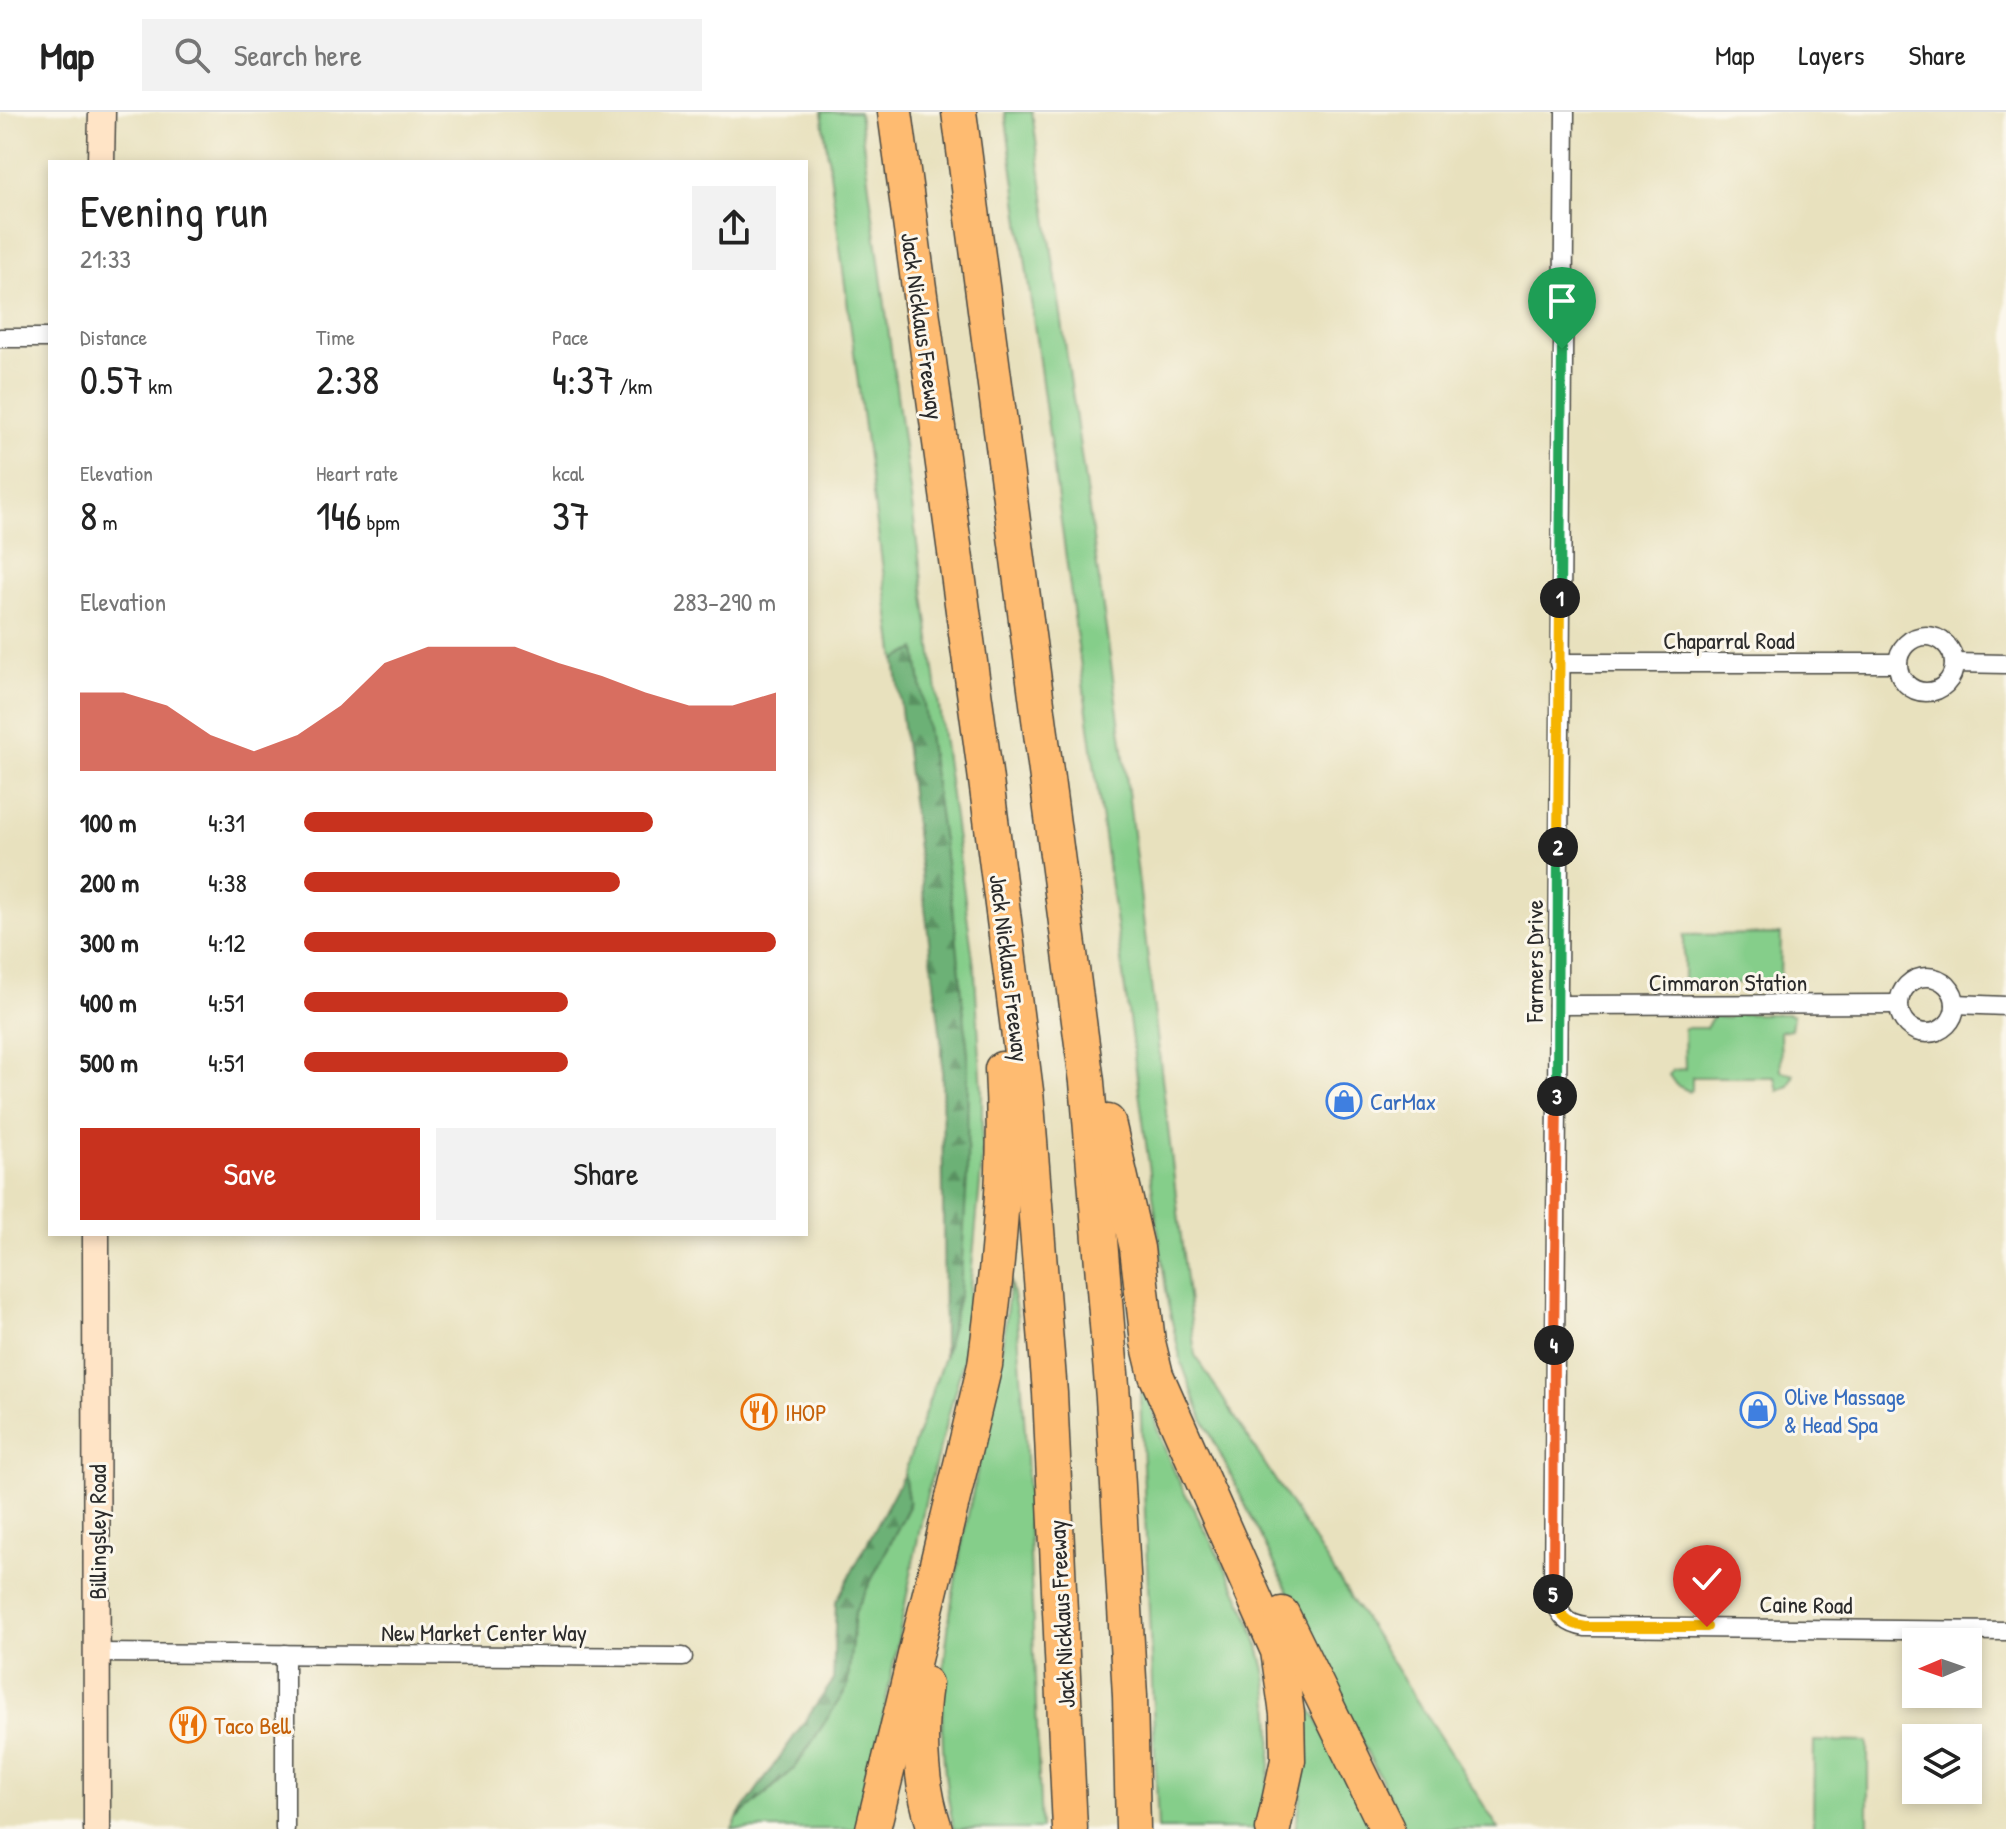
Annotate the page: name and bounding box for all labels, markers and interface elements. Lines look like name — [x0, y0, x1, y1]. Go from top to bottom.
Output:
search box — [142, 19, 702, 91]
text: Map — [40, 29, 94, 81]
icon: search — [170, 33, 214, 77]
text: Search here — [234, 35, 362, 75]
text: Map — [1715, 36, 1755, 74]
text: Layers — [1799, 36, 1864, 74]
text: Share — [1908, 36, 1966, 74]
text: Evening run — [80, 181, 268, 241]
button: share — [692, 186, 776, 270]
street label: Jack Nicklaus Freeway — [894, 230, 952, 422]
text: 21:33 — [80, 241, 131, 276]
pin — [1528, 267, 1596, 349]
icon: arrive — [1540, 279, 1584, 323]
text: Distance — [80, 322, 147, 352]
text: Time — [316, 322, 355, 352]
text: Pace — [552, 322, 589, 352]
text: 0.57 — [80, 352, 143, 406]
text: 2:38 — [316, 352, 379, 406]
text: 4:37 — [552, 352, 614, 406]
text: km — [143, 371, 172, 401]
text: /km — [614, 371, 652, 401]
text: Elevation — [80, 458, 153, 488]
text: Heart rate — [316, 458, 398, 488]
text: kcal — [552, 458, 584, 488]
text: 8 — [80, 488, 97, 542]
text: 146 — [316, 488, 361, 542]
text: 37 — [552, 488, 590, 542]
text: m — [97, 507, 117, 537]
text: bpm — [361, 507, 400, 537]
pin: 1 — [1540, 578, 1580, 618]
text: 1 — [1556, 583, 1564, 613]
text: Elevation — [80, 584, 166, 619]
text: 283–290 m — [673, 584, 776, 619]
street label: Chaparral Road — [1663, 624, 1795, 656]
text: 100 m — [80, 805, 136, 840]
text: 4:31 — [208, 805, 245, 840]
pin: 2 — [1538, 827, 1578, 867]
text: 2 — [1553, 832, 1563, 862]
text: 200 m — [80, 865, 139, 900]
text: 4:38 — [208, 865, 247, 900]
street label: Jack Nicklaus Freeway — [983, 872, 1037, 1064]
street label: Farmers Drive — [1518, 899, 1550, 1023]
text: 300 m — [80, 925, 139, 960]
text: 4:12 — [208, 925, 245, 960]
street label: Cimmaron Station — [1649, 966, 1807, 998]
text: 400 m — [80, 985, 137, 1020]
text: 4:51 — [208, 985, 244, 1020]
text: 500 m — [80, 1045, 138, 1080]
text: 4:51 — [208, 1045, 244, 1080]
pin: 3 — [1537, 1076, 1577, 1116]
text: 3 — [1552, 1081, 1562, 1111]
shop icon: CarMax — [1325, 1082, 1363, 1120]
place label: CarMax — [1370, 1085, 1436, 1117]
button: Save — [80, 1128, 420, 1220]
button: Share — [436, 1128, 776, 1220]
pin: 4 — [1534, 1325, 1574, 1365]
text: 4 — [1550, 1330, 1558, 1360]
place label: Olive Massage & Head Spa — [1784, 1380, 1906, 1440]
shop icon: Olive Massage & Head Spa — [1739, 1391, 1777, 1429]
restaurant icon: IHOP — [740, 1393, 778, 1431]
place label: IHOP — [785, 1396, 827, 1428]
street label: Billingsley Road — [81, 1465, 113, 1599]
street label: Jack Nicklaus Freeway — [1040, 1519, 1082, 1709]
pin — [1673, 1545, 1741, 1627]
icon: check — [1685, 1557, 1729, 1601]
pin: 5 — [1533, 1574, 1573, 1614]
text: 5 — [1548, 1579, 1558, 1609]
street label: Caine Road — [1759, 1587, 1853, 1621]
street label: New Market Center Way — [381, 1616, 587, 1648]
north arrow — [1902, 1628, 1982, 1708]
map controls — [1902, 1628, 1982, 1804]
restaurant icon: Taco Bell — [169, 1706, 207, 1744]
place label: Taco Bell — [214, 1709, 292, 1741]
button: layers — [1902, 1724, 1982, 1804]

